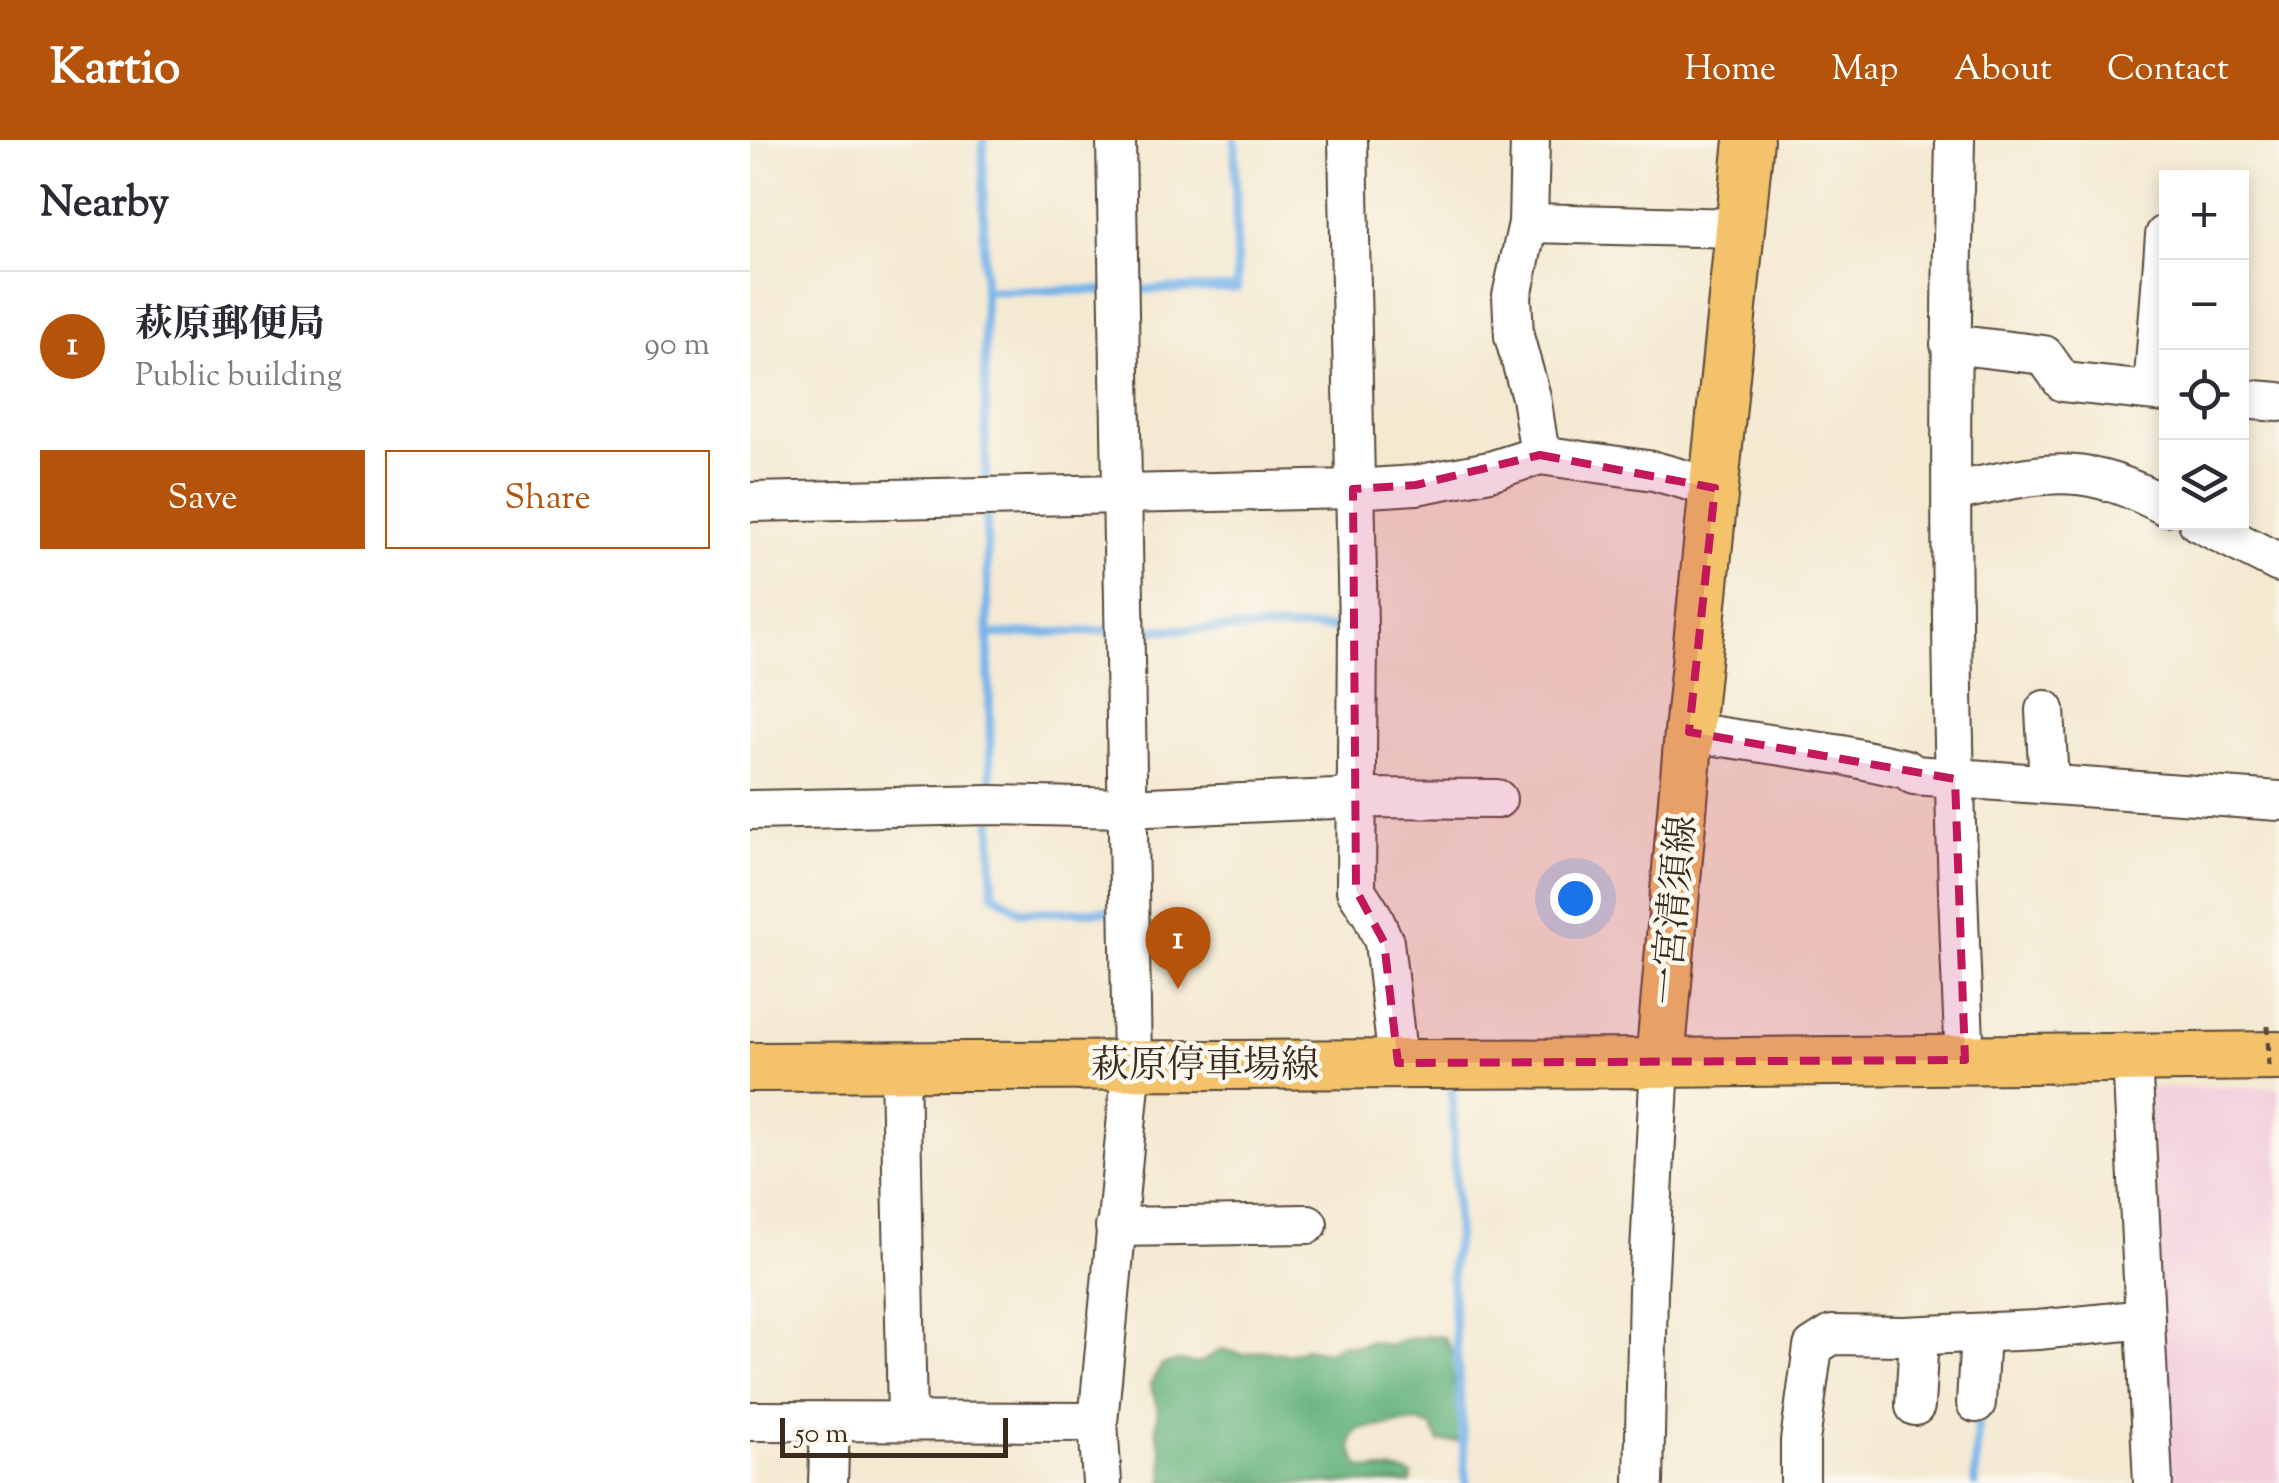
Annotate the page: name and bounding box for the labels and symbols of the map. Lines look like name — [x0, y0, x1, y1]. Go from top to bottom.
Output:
street label: 一宮清須線 — [1642, 813, 1712, 1007]
your location — [1550, 873, 1601, 924]
pin: 1 — [1146, 906, 1210, 989]
street label: 萩原停車場線 — [1091, 1041, 1319, 1095]
scale bar — [780, 1413, 1008, 1458]

